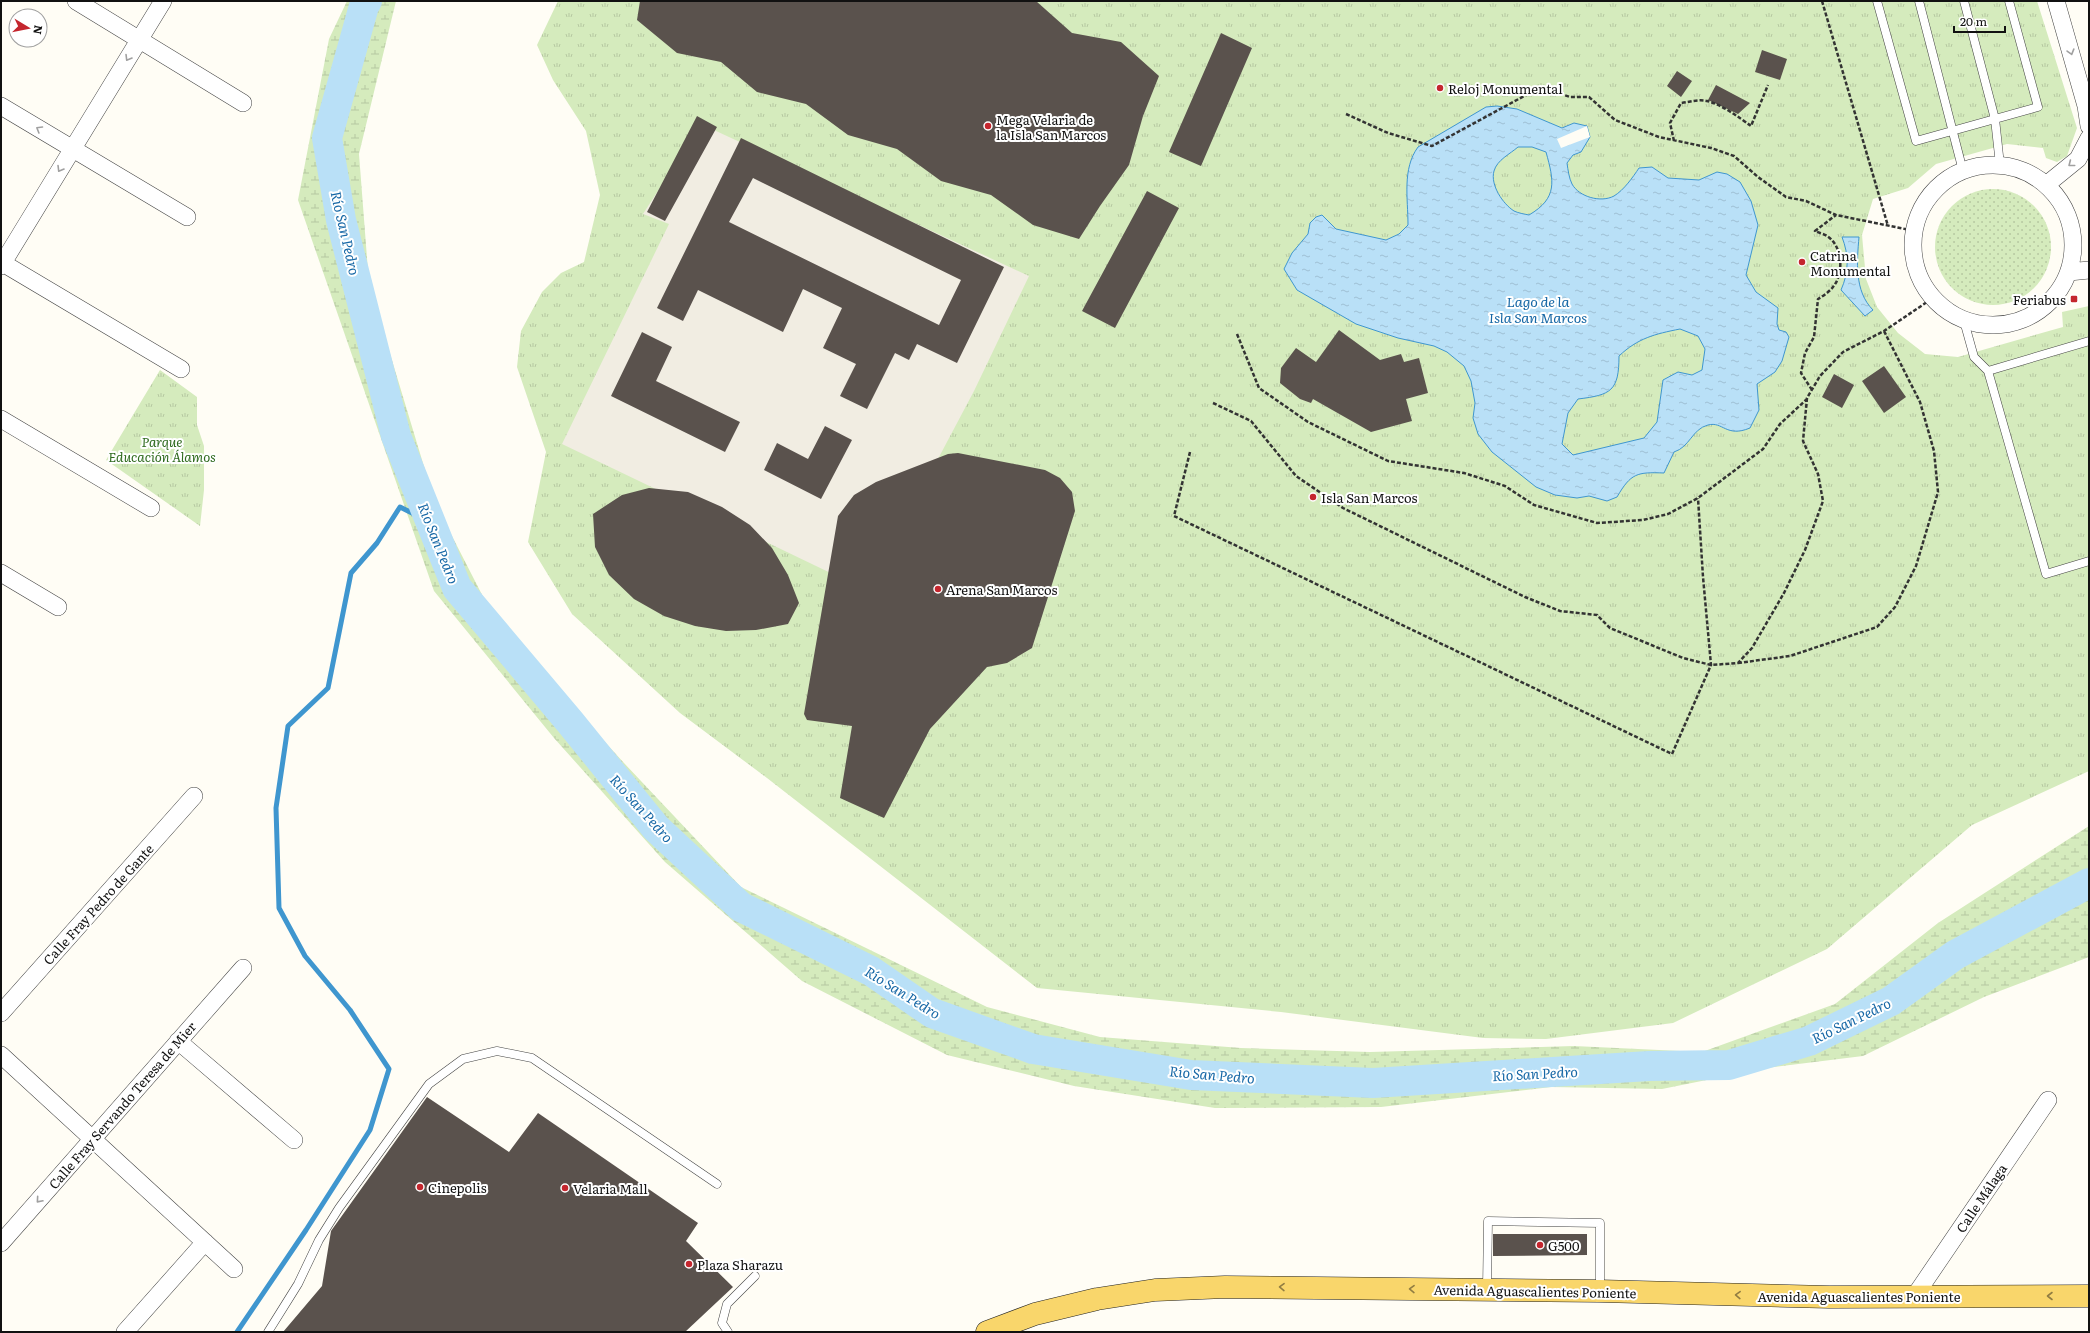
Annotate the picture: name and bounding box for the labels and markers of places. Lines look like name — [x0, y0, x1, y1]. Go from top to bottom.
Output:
place label: Reloj Monumental — [1448, 79, 1563, 98]
marker: Reloj Monumental — [1435, 83, 1445, 93]
place label: Mega Velaria de la Isla San Marcos — [996, 110, 1106, 144]
marker: Mega Velaria de la Isla San Marcos — [983, 121, 993, 131]
place label: Catrina Monumental — [1810, 246, 1891, 280]
marker: Catrina Monumental — [1797, 257, 1807, 267]
place label: Feriabus — [2013, 290, 2066, 309]
marker: Feriabus — [2069, 294, 2079, 304]
place label: Isla San Marcos — [1321, 488, 1417, 507]
marker: Isla San Marcos — [1308, 492, 1318, 502]
place label: Arena San Marcos — [946, 580, 1057, 599]
marker: Arena San Marcos — [933, 584, 943, 594]
place label: Cinepolis — [428, 1178, 487, 1197]
place label: Velaria Mall — [573, 1179, 648, 1198]
marker: Cinepolis — [415, 1182, 425, 1192]
marker: Velaria Mall — [560, 1183, 570, 1193]
place label: G500 — [1548, 1236, 1580, 1255]
marker: G500 — [1535, 1240, 1545, 1250]
place label: Plaza Sharazu — [697, 1255, 783, 1274]
marker: Plaza Sharazu — [684, 1259, 694, 1269]

